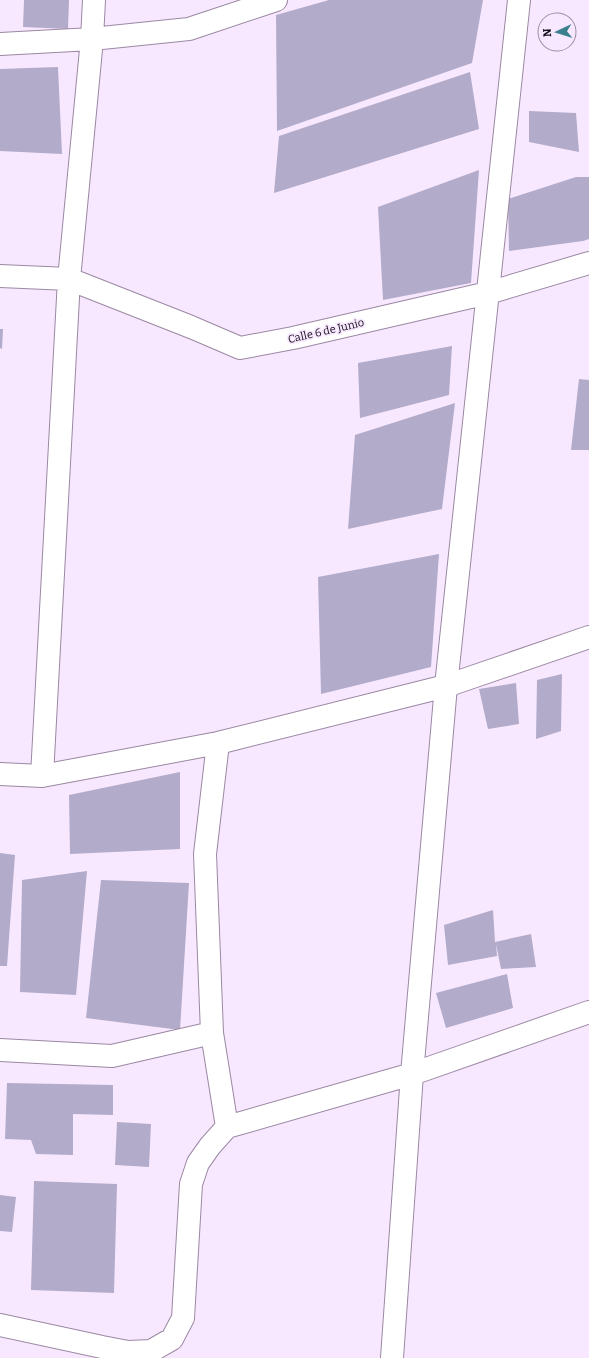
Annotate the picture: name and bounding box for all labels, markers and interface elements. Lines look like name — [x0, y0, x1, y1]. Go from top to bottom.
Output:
north arrow — [537, 12, 577, 52]
text: N — [541, 27, 554, 37]
street label: Calle 6 de Junio — [287, 316, 365, 346]

